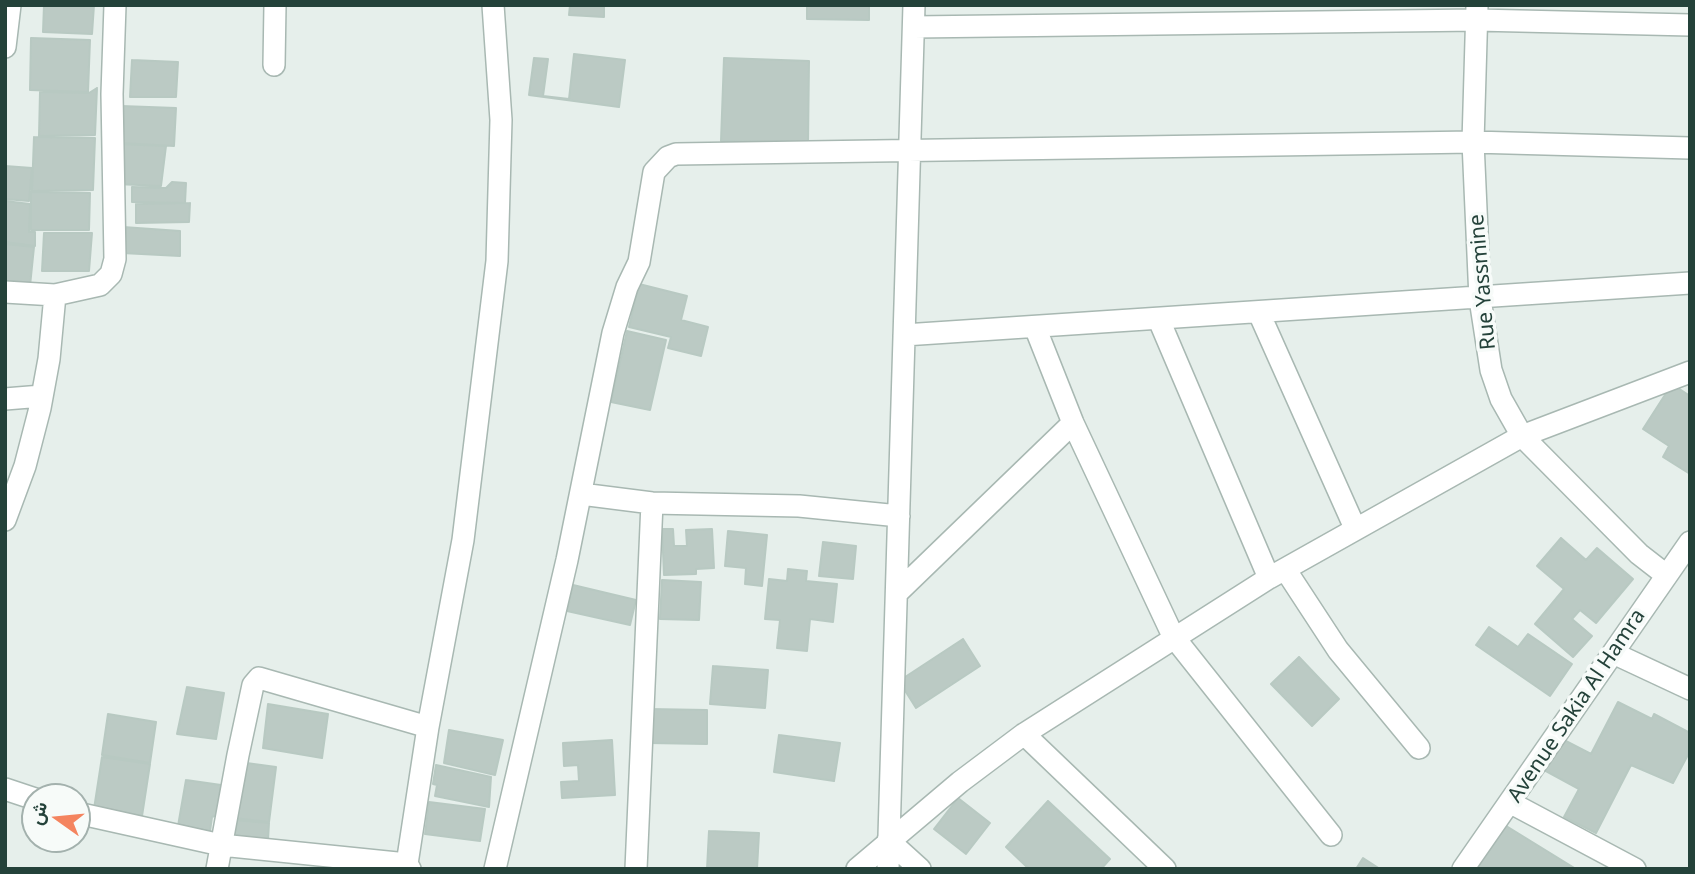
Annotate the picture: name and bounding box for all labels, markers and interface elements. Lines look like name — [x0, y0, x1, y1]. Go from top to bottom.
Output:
street label: Rue Yassmine — [1465, 213, 1501, 351]
street label: Avenue Sakia Al Hamra — [1503, 605, 1651, 807]
north arrow — [21, 783, 91, 853]
text: ش — [22, 799, 53, 827]

